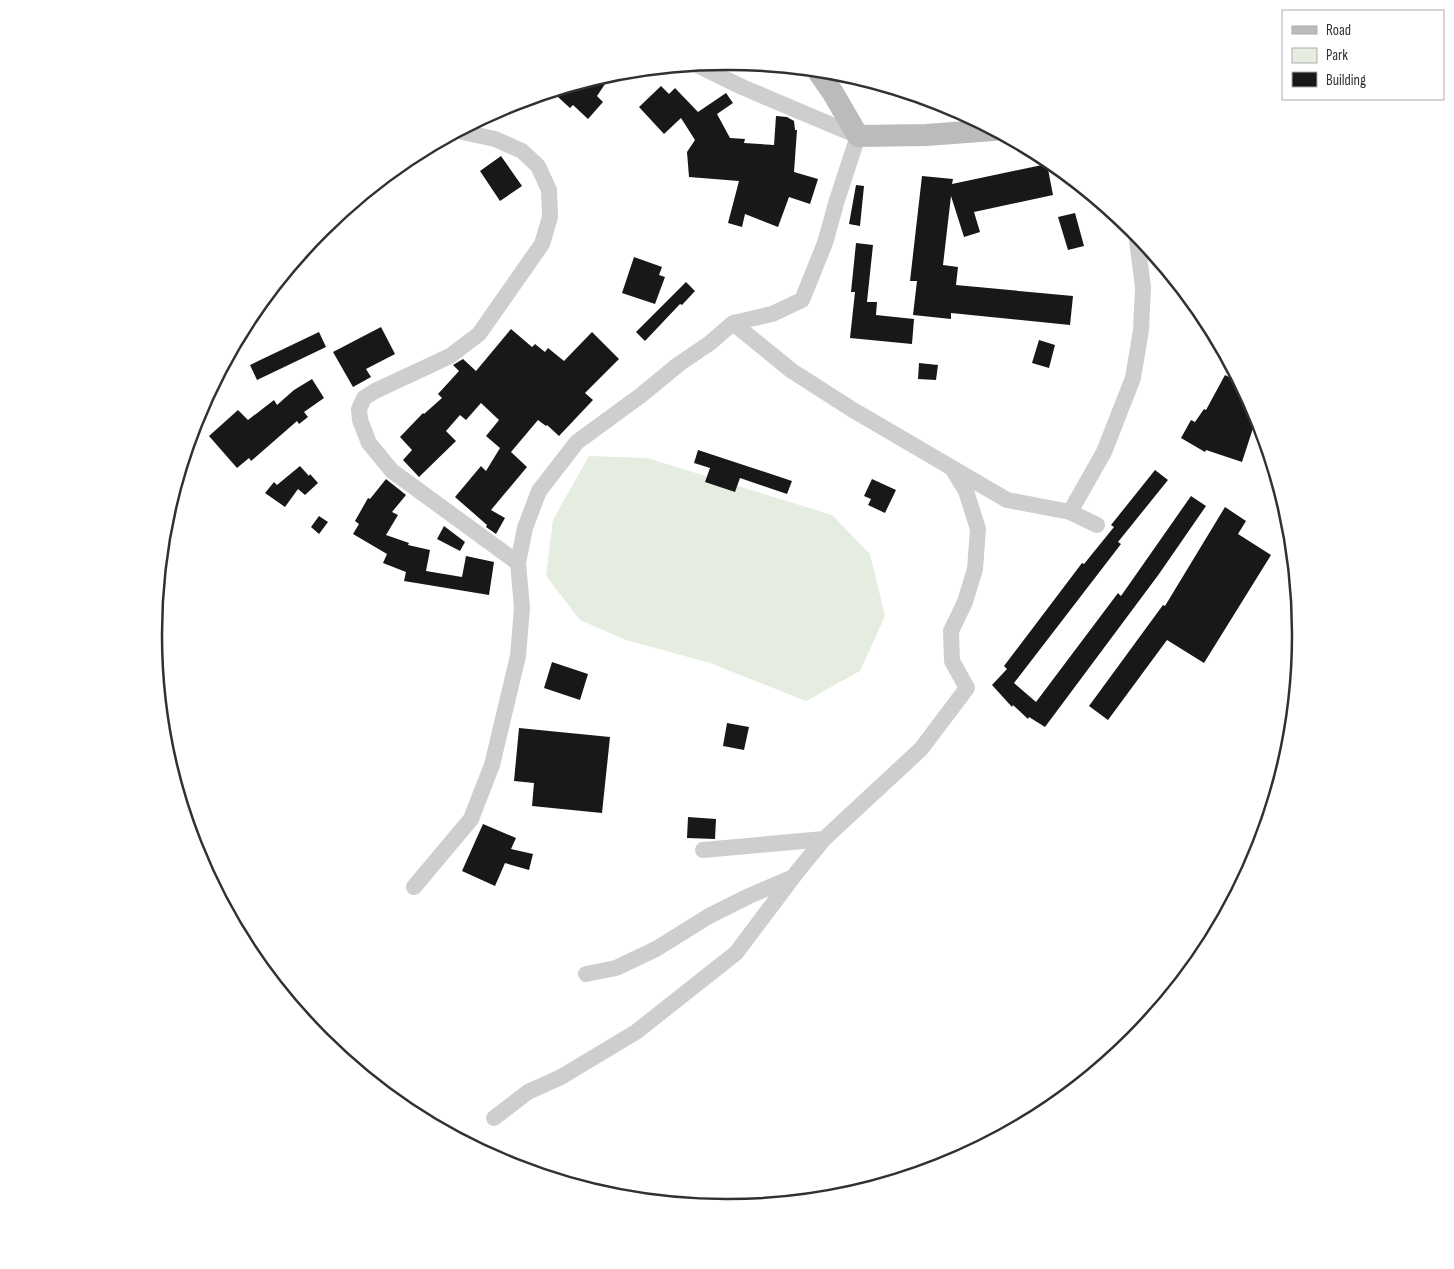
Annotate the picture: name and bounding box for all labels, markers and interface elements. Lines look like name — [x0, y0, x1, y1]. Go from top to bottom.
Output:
legend — [1282, 10, 1444, 100]
text: Road — [1326, 21, 1351, 40]
text: Park — [1326, 46, 1348, 65]
text: Building — [1326, 71, 1366, 90]

